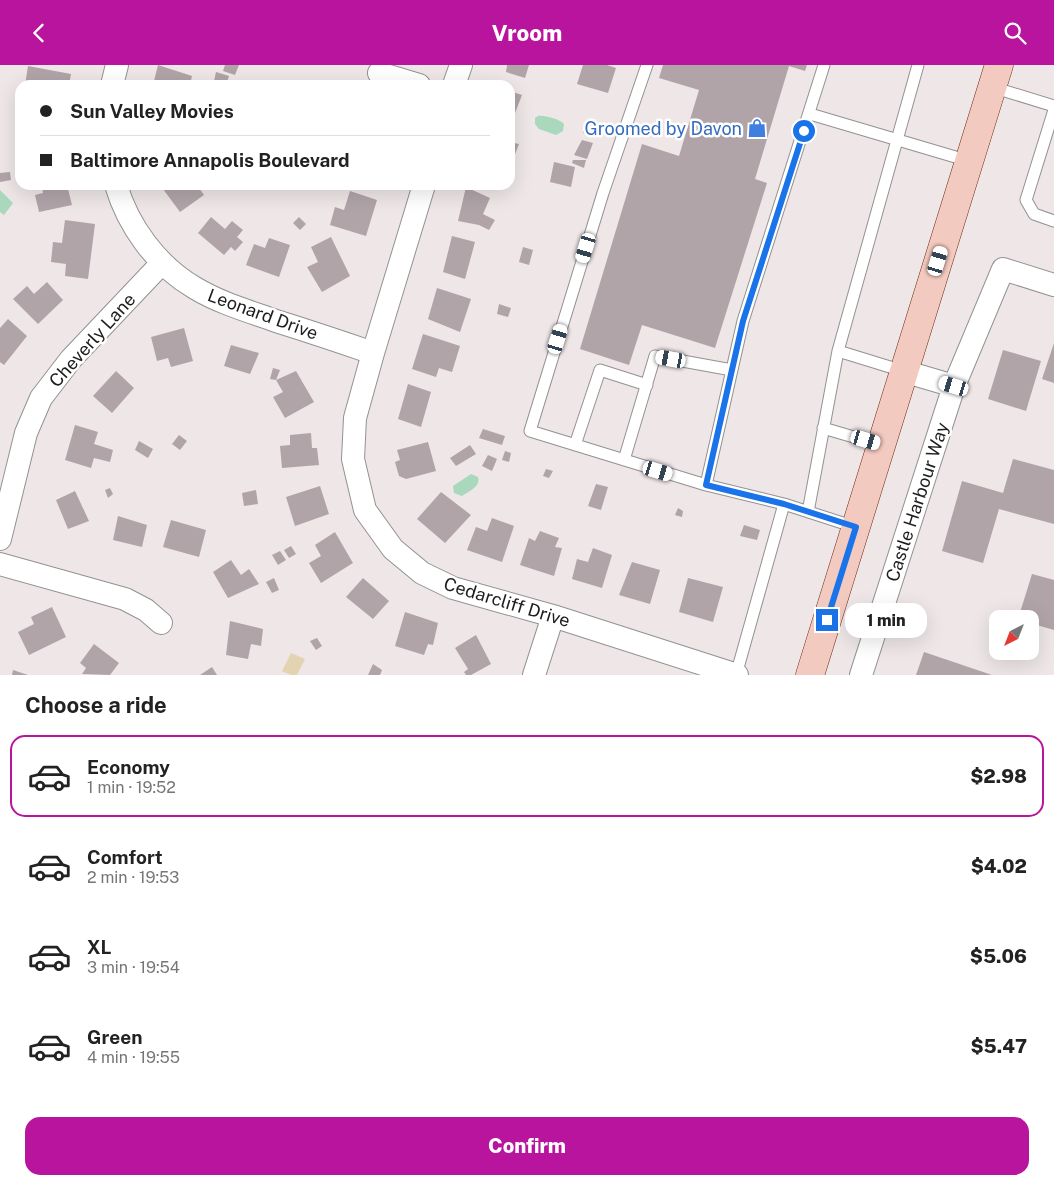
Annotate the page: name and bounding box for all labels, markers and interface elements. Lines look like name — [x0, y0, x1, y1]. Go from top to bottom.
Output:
icon: back — [25, 19, 53, 47]
icon: search — [1001, 19, 1029, 47]
text: Vroom — [492, 20, 562, 46]
text: Sun Valley Movies — [70, 100, 234, 122]
shop icon: Groomed by Davon — [746, 117, 768, 139]
place label: Groomed by Davon — [585, 118, 742, 139]
route start — [793, 120, 815, 142]
text: Baltimore Annapolis Boulevard — [70, 149, 350, 171]
car — [574, 231, 597, 265]
car — [926, 244, 949, 278]
street label: Leonard Drive — [205, 284, 321, 344]
street label: Cheverly Lane — [45, 289, 139, 391]
car — [546, 322, 569, 356]
car — [654, 349, 687, 369]
car — [937, 374, 970, 398]
street label: Castle Harbour Way — [881, 419, 953, 584]
car — [849, 429, 882, 451]
car — [641, 459, 674, 483]
street label: Cedarcliff Drive — [441, 573, 573, 631]
callout: 1 min — [844, 603, 927, 637]
route end — [816, 609, 838, 631]
north arrow — [989, 610, 1039, 660]
map controls — [989, 610, 1039, 660]
text: 1 min — [866, 611, 906, 630]
text: Choose a ride — [25, 692, 167, 718]
icon: car — [27, 754, 72, 799]
text: Economy — [87, 756, 170, 778]
text: $2.98 — [970, 765, 1027, 787]
text: 1 min · 19:52 — [87, 778, 176, 797]
icon: car — [27, 844, 72, 889]
text: Comfort — [87, 846, 163, 868]
text: $4.02 — [971, 855, 1027, 877]
text: 2 min · 19:53 — [87, 868, 179, 887]
icon: car — [27, 934, 72, 979]
text: XL — [87, 936, 112, 958]
text: $5.06 — [970, 945, 1027, 967]
text: 3 min · 19:54 — [87, 958, 180, 977]
icon: car — [27, 1024, 72, 1069]
text: Green — [87, 1026, 142, 1048]
text: $5.47 — [970, 1035, 1027, 1057]
text: 4 min · 19:55 — [87, 1048, 180, 1067]
button: Confirm — [25, 1117, 1029, 1175]

